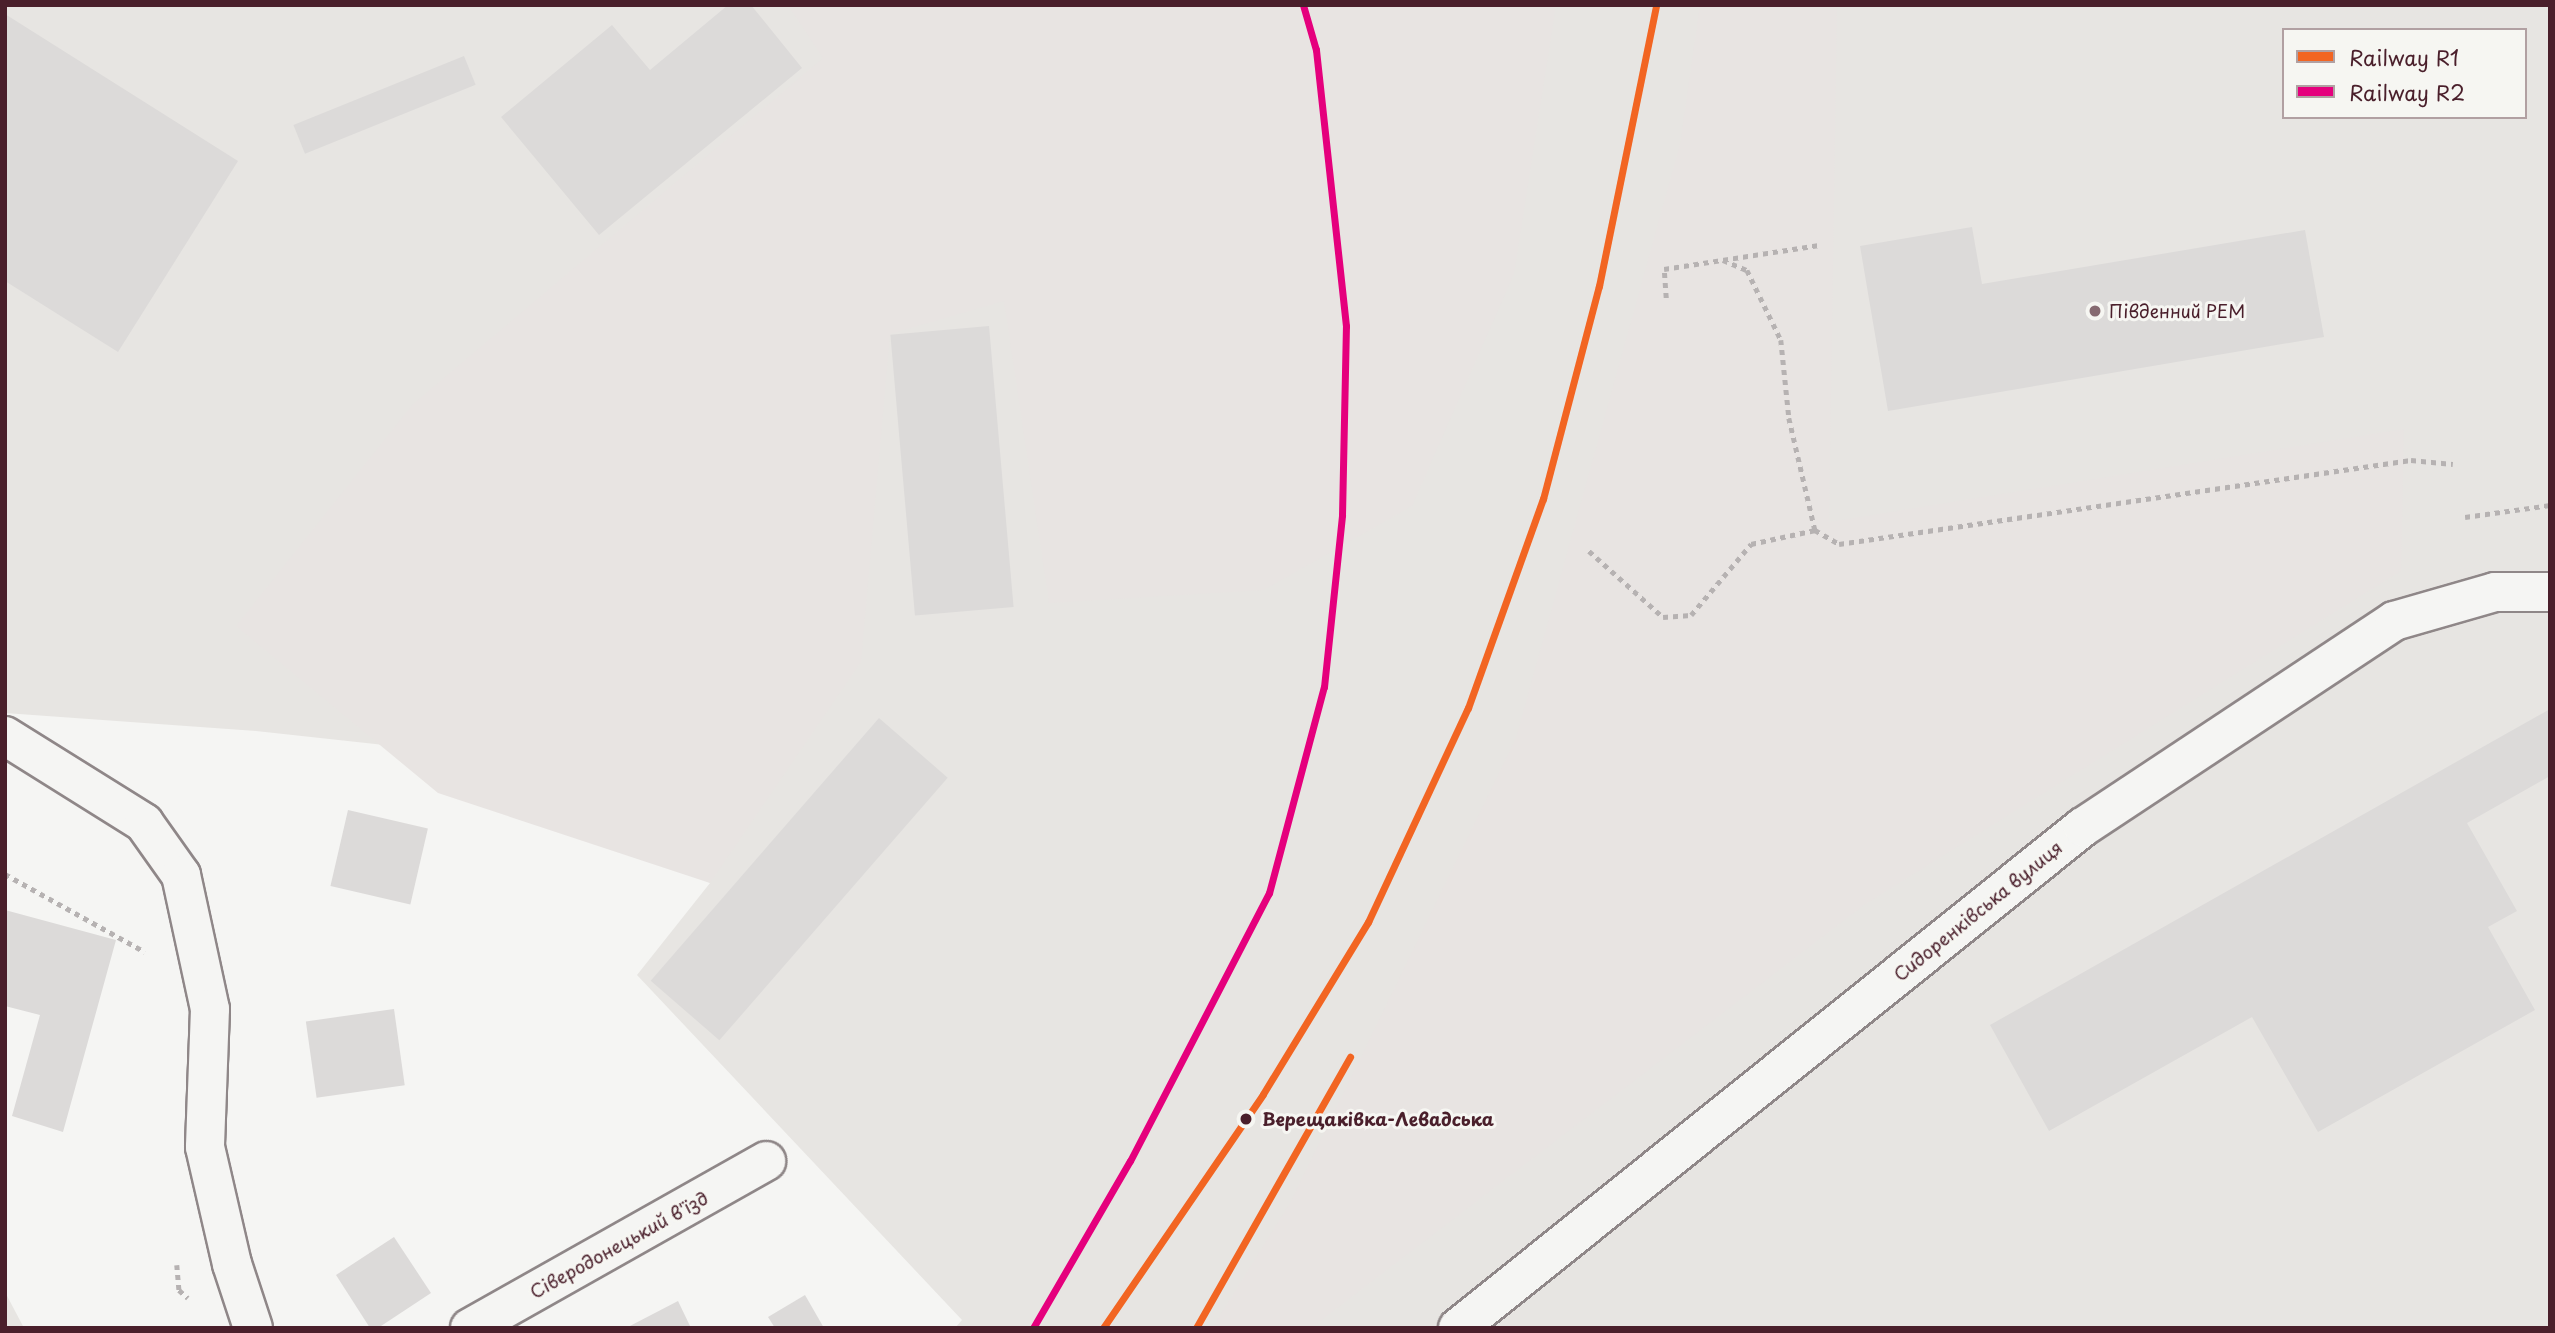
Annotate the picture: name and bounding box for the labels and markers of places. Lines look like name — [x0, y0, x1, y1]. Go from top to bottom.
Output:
place label: Південний РЕМ — [2109, 300, 2247, 322]
marker: Південний РЕМ — [2087, 303, 2103, 319]
place label: Верещаківка-Левадська — [1262, 1108, 1494, 1130]
marker: Верещаківка-Левадська — [1236, 1109, 1256, 1129]

